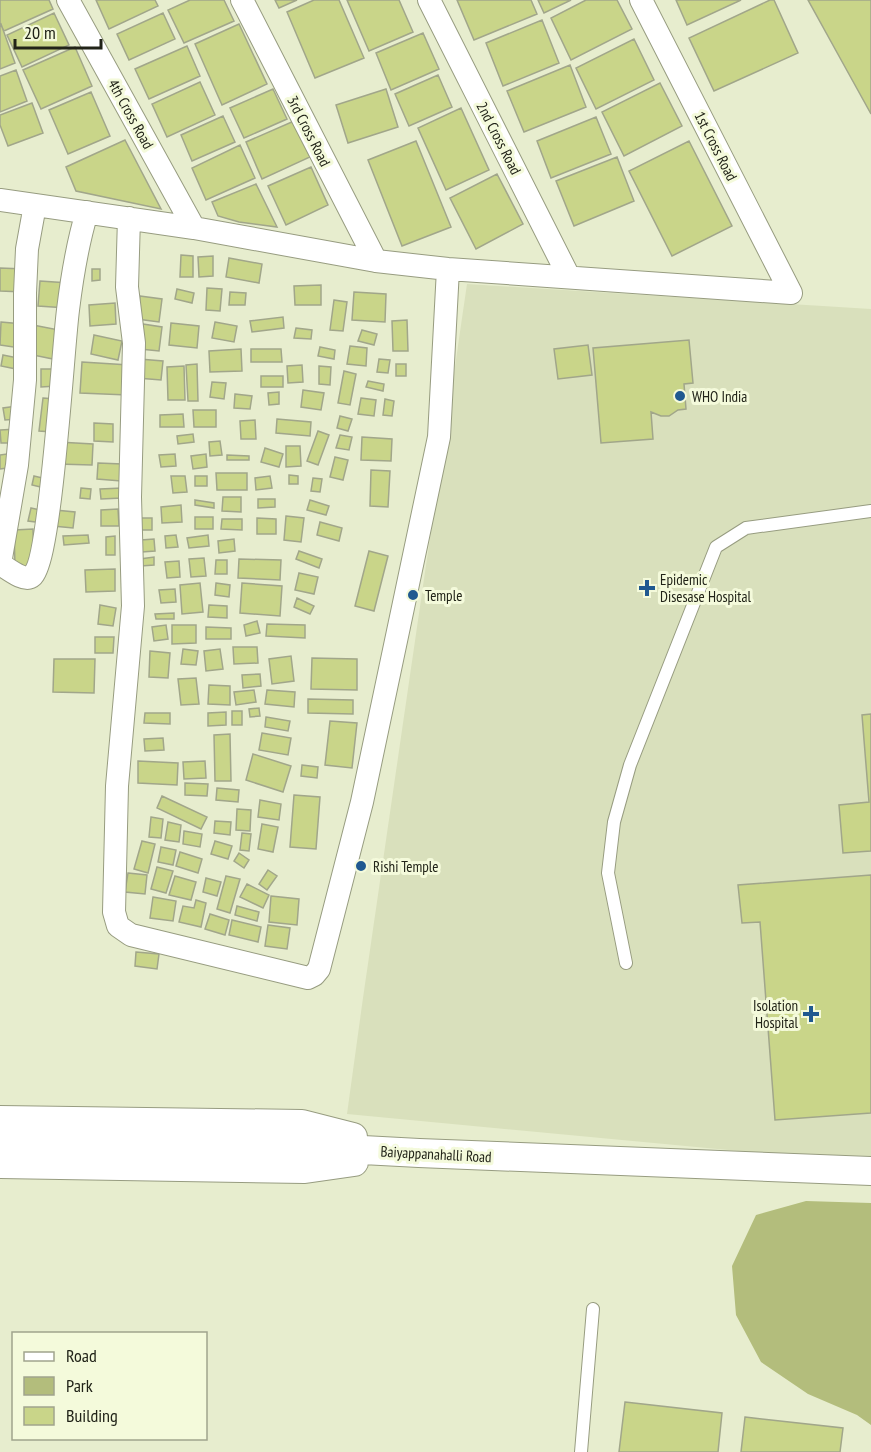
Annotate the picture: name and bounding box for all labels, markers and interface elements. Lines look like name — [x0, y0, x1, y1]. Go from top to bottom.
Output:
scale bar — [15, 12, 100, 50]
text: 20 m — [24, 21, 56, 44]
street label: 4th Cross Road — [104, 76, 158, 152]
street label: 3rd Cross Road — [283, 93, 335, 169]
street label: 2nd Cross Road — [473, 98, 525, 178]
street label: 1st Cross Road — [690, 108, 742, 184]
place label: WHO India — [692, 387, 747, 406]
marker: WHO India — [673, 389, 687, 403]
place label: Epidemic Disesase Hospital — [660, 570, 751, 606]
marker: Epidemic Disesase Hospital — [638, 579, 656, 597]
place label: Temple — [425, 586, 462, 605]
marker: Temple — [406, 588, 420, 602]
place label: Rishi Temple — [373, 857, 439, 876]
marker: Rishi Temple — [354, 859, 368, 873]
place label: Isolation Hospital — [753, 996, 798, 1032]
marker: Isolation Hospital — [802, 1005, 820, 1023]
street label: Baiyappanahalli Road — [380, 1142, 492, 1166]
legend — [12, 1332, 207, 1440]
text: Road — [66, 1344, 97, 1367]
text: Park — [66, 1374, 93, 1397]
text: Building — [66, 1404, 118, 1427]

